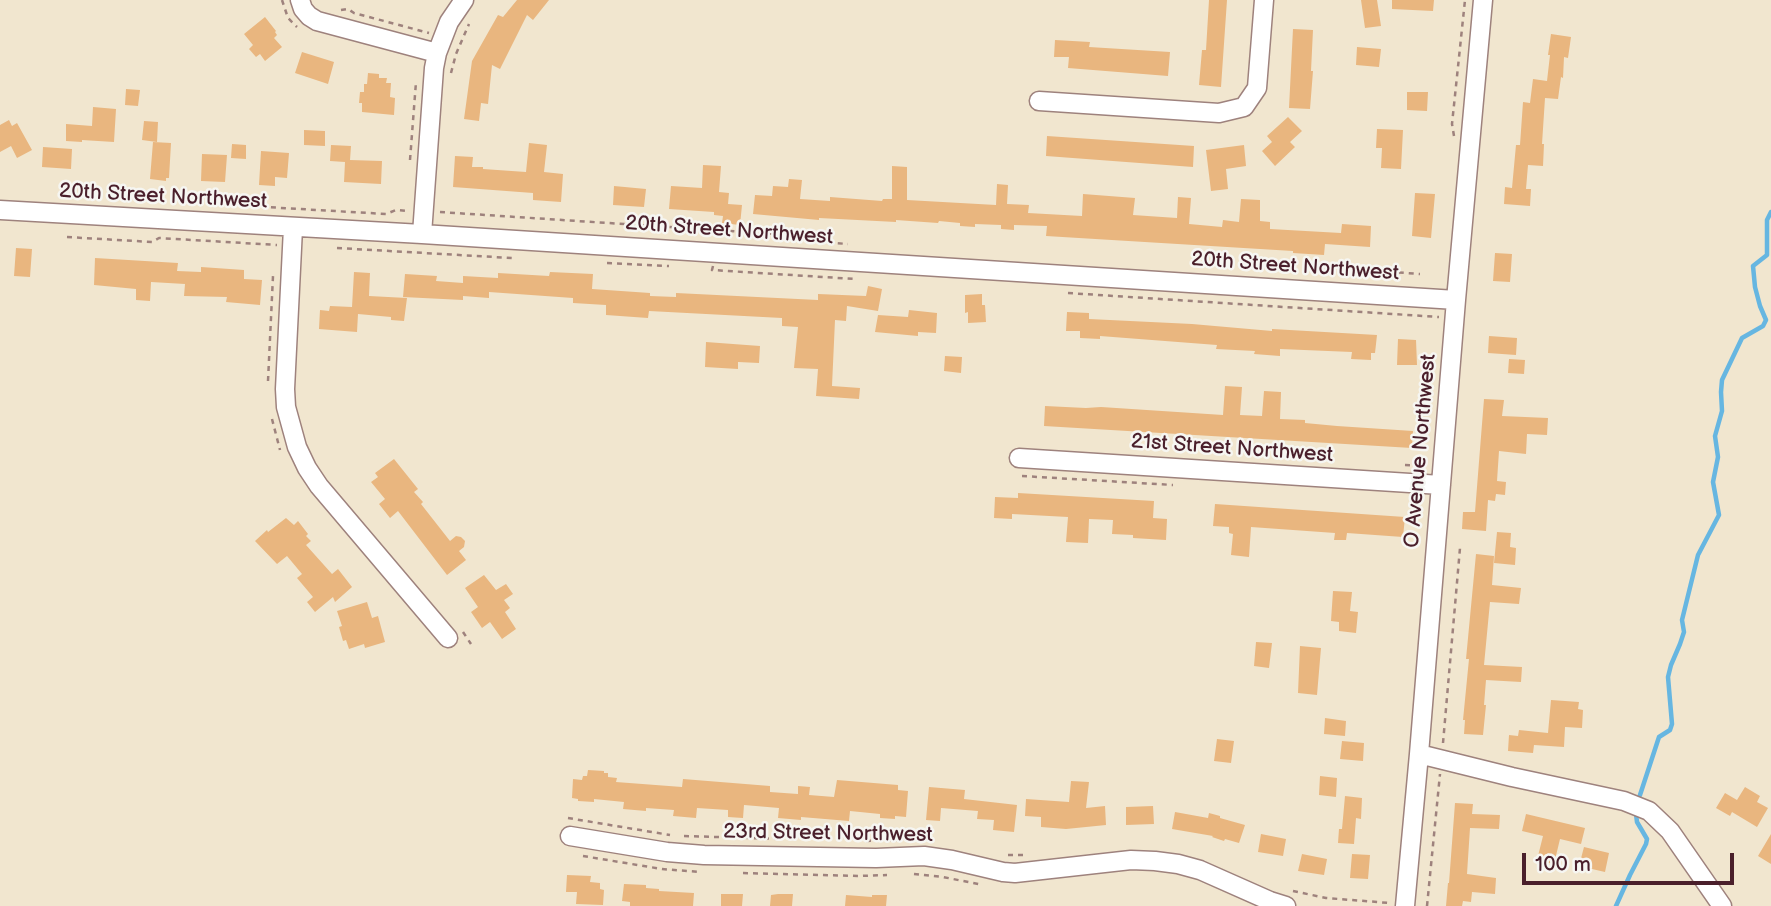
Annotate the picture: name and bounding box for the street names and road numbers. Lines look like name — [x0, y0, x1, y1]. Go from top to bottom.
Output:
street label: 20th Street Northwest — [58, 179, 268, 215]
street label: 20th Street Northwest — [624, 211, 834, 251]
street label: 20th Street Northwest — [1190, 247, 1400, 287]
street label: O Avenue Northwest — [1400, 353, 1442, 549]
street label: 21st Street Northwest — [1130, 429, 1334, 469]
street label: 23rd Street Northwest — [723, 820, 933, 848]

